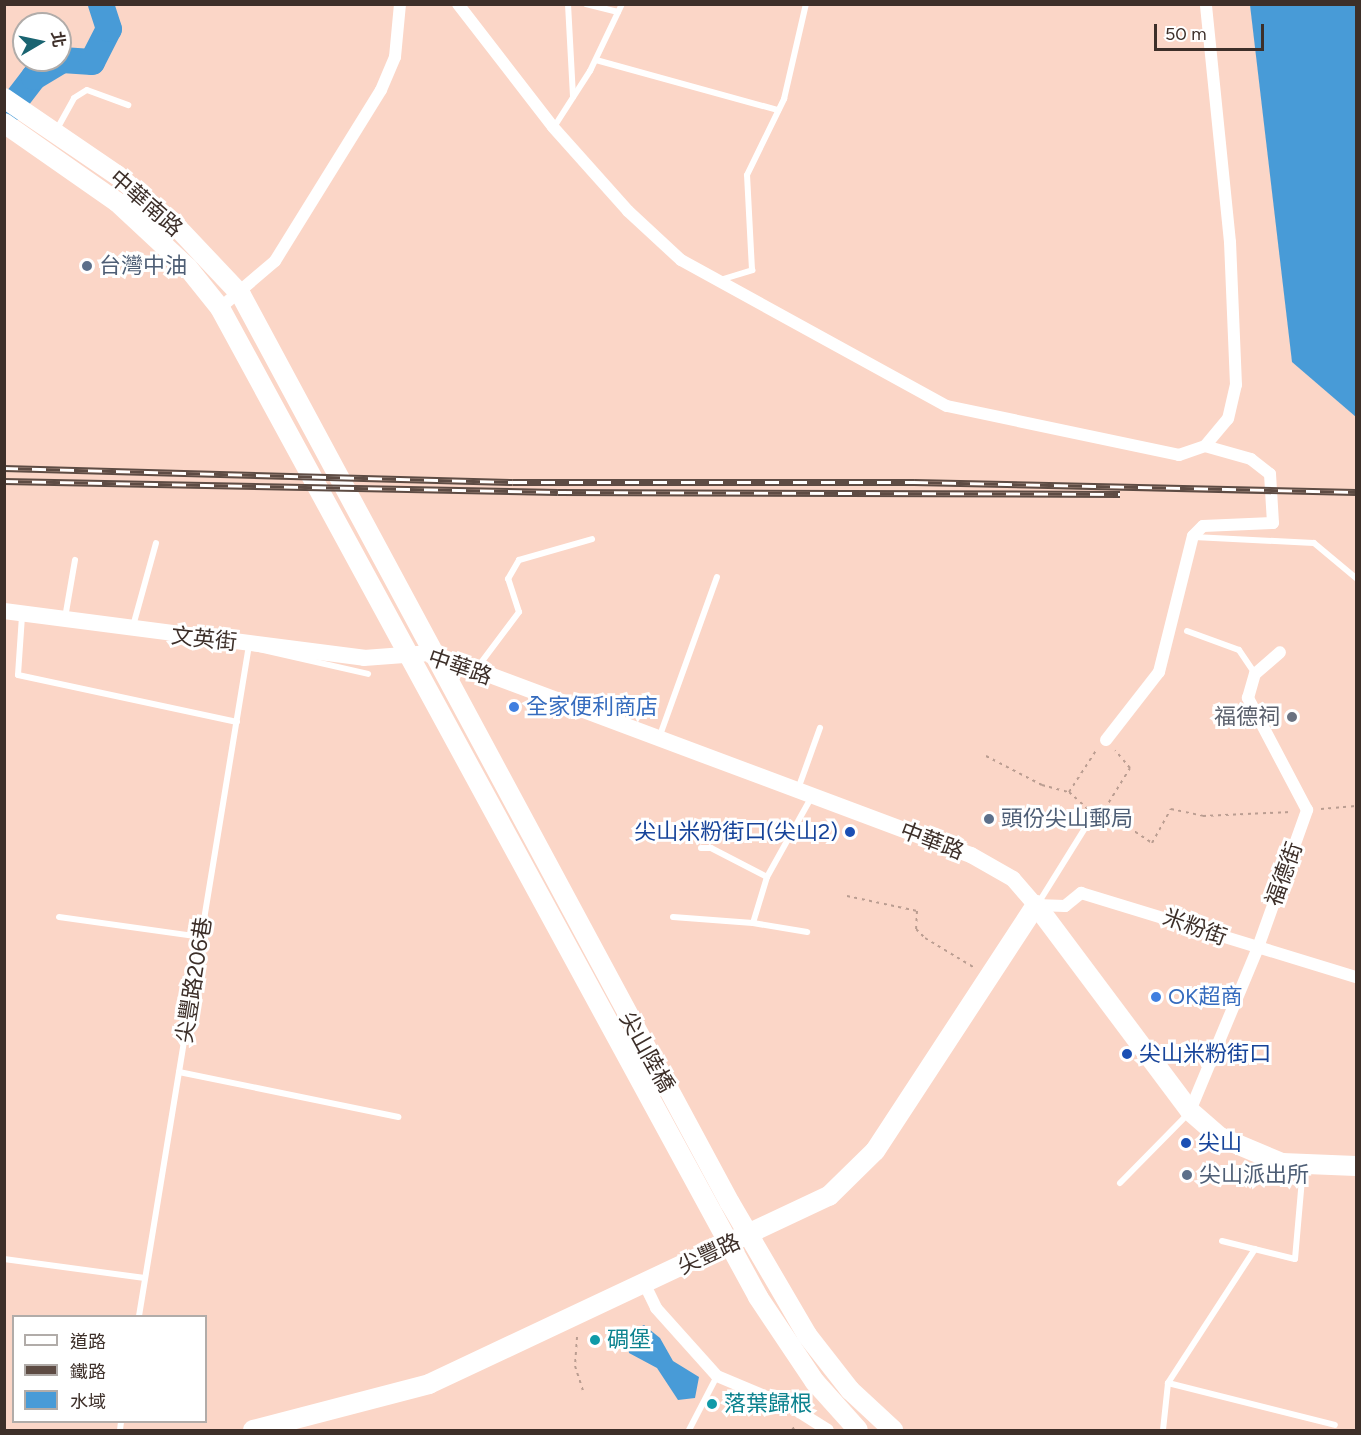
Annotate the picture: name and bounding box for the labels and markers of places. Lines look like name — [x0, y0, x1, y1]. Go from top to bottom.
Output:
place label: 台灣中油 — [99, 253, 187, 279]
marker: 台灣中油 — [80, 259, 94, 273]
place label: 全家便利商店 — [526, 694, 658, 720]
marker: 全家便利商店 — [507, 700, 521, 714]
place label: 福德祠 — [1214, 704, 1280, 730]
marker: 福德祠 — [1285, 710, 1299, 724]
place label: 頭份尖山郵局 — [1001, 806, 1133, 832]
marker: 頭份尖山郵局 — [982, 812, 996, 826]
place label: 尖山米粉街口(尖山2) — [634, 819, 838, 845]
marker: 尖山米粉街口(尖山2) — [843, 825, 857, 839]
place label: OK超商 — [1168, 984, 1242, 1010]
marker: OK超商 — [1149, 990, 1163, 1004]
place label: 尖山米粉街口 — [1139, 1041, 1271, 1067]
marker: 尖山米粉街口 — [1120, 1047, 1134, 1061]
place label: 尖山 — [1198, 1130, 1242, 1156]
marker: 尖山 — [1179, 1136, 1193, 1150]
place label: 尖山派出所 — [1199, 1162, 1309, 1188]
marker: 尖山派出所 — [1180, 1168, 1194, 1182]
place label: 碉堡 — [607, 1327, 651, 1353]
marker: 碉堡 — [588, 1333, 602, 1347]
place label: 落葉歸根 — [724, 1391, 812, 1417]
marker: 落葉歸根 — [705, 1397, 719, 1411]

